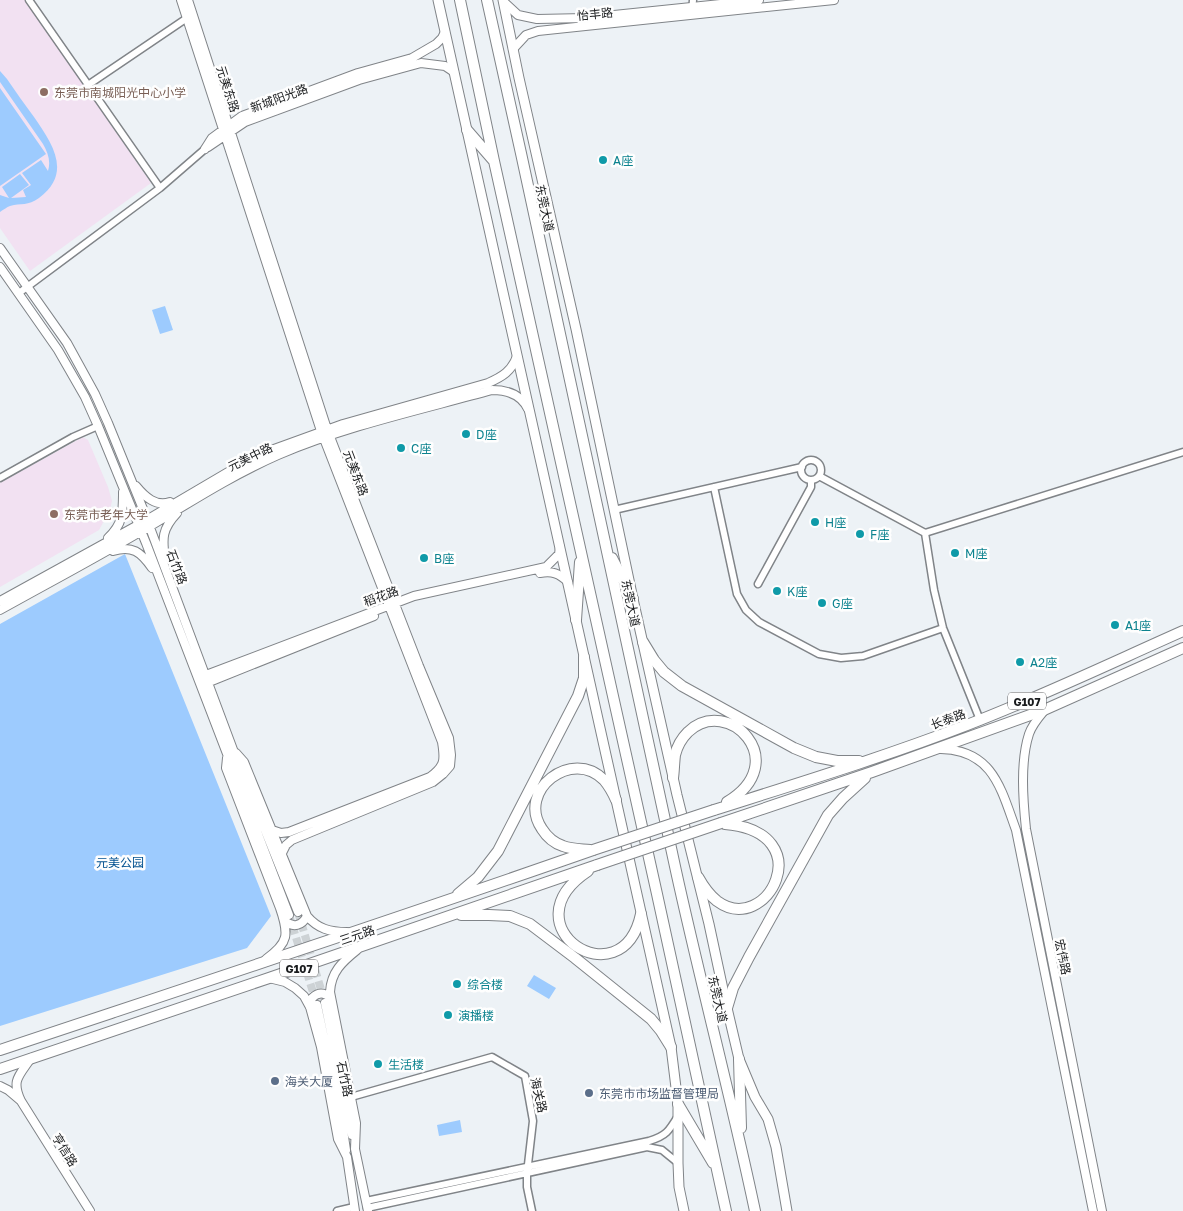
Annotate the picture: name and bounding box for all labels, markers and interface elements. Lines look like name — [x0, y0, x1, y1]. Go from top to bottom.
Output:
street label: 怡丰路 — [576, 5, 614, 23]
street label: 元美东路 — [213, 64, 243, 114]
street label: 新城阳光路 — [248, 81, 310, 115]
place label: 东莞市南城阳光中心小学 — [54, 85, 186, 100]
marker: 东莞市南城阳光中心小学 — [38, 86, 50, 98]
place label: A座 — [613, 153, 633, 168]
marker: A座 — [597, 154, 609, 166]
street label: 东莞大道 — [533, 183, 557, 233]
place label: D座 — [476, 427, 496, 442]
marker: D座 — [460, 428, 472, 440]
street label: 元美中路 — [225, 440, 275, 474]
place label: C座 — [411, 441, 431, 456]
marker: C座 — [395, 442, 407, 454]
street label: 元美东路 — [340, 448, 372, 498]
place label: 东莞市老年大学 — [64, 507, 148, 522]
marker: 东莞市老年大学 — [48, 508, 60, 520]
place label: H座 — [825, 515, 846, 530]
marker: H座 — [809, 516, 821, 528]
place label: F座 — [870, 527, 889, 542]
marker: F座 — [854, 528, 866, 540]
place label: M座 — [965, 546, 987, 561]
marker: M座 — [949, 547, 961, 559]
street label: 石竹路 — [164, 548, 190, 586]
place label: B座 — [434, 551, 454, 566]
marker: B座 — [418, 552, 430, 564]
street label: 东莞大道 — [619, 578, 643, 628]
street label: 稻花路 — [362, 583, 400, 609]
place label: K座 — [787, 584, 807, 599]
marker: K座 — [771, 585, 783, 597]
place label: G座 — [832, 596, 852, 611]
marker: G座 — [816, 597, 828, 609]
place label: A1座 — [1125, 618, 1151, 633]
marker: A1座 — [1109, 619, 1121, 631]
place label: A2座 — [1030, 655, 1057, 670]
marker: A2座 — [1014, 656, 1026, 668]
road number: G107 — [1008, 692, 1046, 709]
street label: 长泰路 — [929, 706, 967, 732]
park label: 元美公园 — [96, 855, 144, 870]
street label: 三元路 — [338, 922, 376, 948]
street label: 宏伟路 — [1052, 938, 1074, 976]
road number: G107 — [280, 960, 318, 976]
street label: 东莞大道 — [705, 974, 731, 1024]
place label: 综合楼 — [467, 977, 503, 992]
marker: 综合楼 — [451, 978, 463, 990]
place label: 演播楼 — [458, 1008, 494, 1023]
marker: 演播楼 — [442, 1009, 454, 1021]
place label: 生活楼 — [388, 1057, 424, 1072]
marker: 生活楼 — [372, 1058, 384, 1070]
street label: 石竹路 — [334, 1060, 356, 1098]
place label: 海关大厦 — [285, 1074, 333, 1089]
marker: 海关大厦 — [269, 1075, 281, 1087]
street label: 海关路 — [528, 1076, 550, 1114]
place label: 东莞市市场监督管理局 — [599, 1086, 719, 1101]
marker: 东莞市市场监督管理局 — [583, 1087, 595, 1099]
street label: 亨信路 — [49, 1131, 81, 1169]

